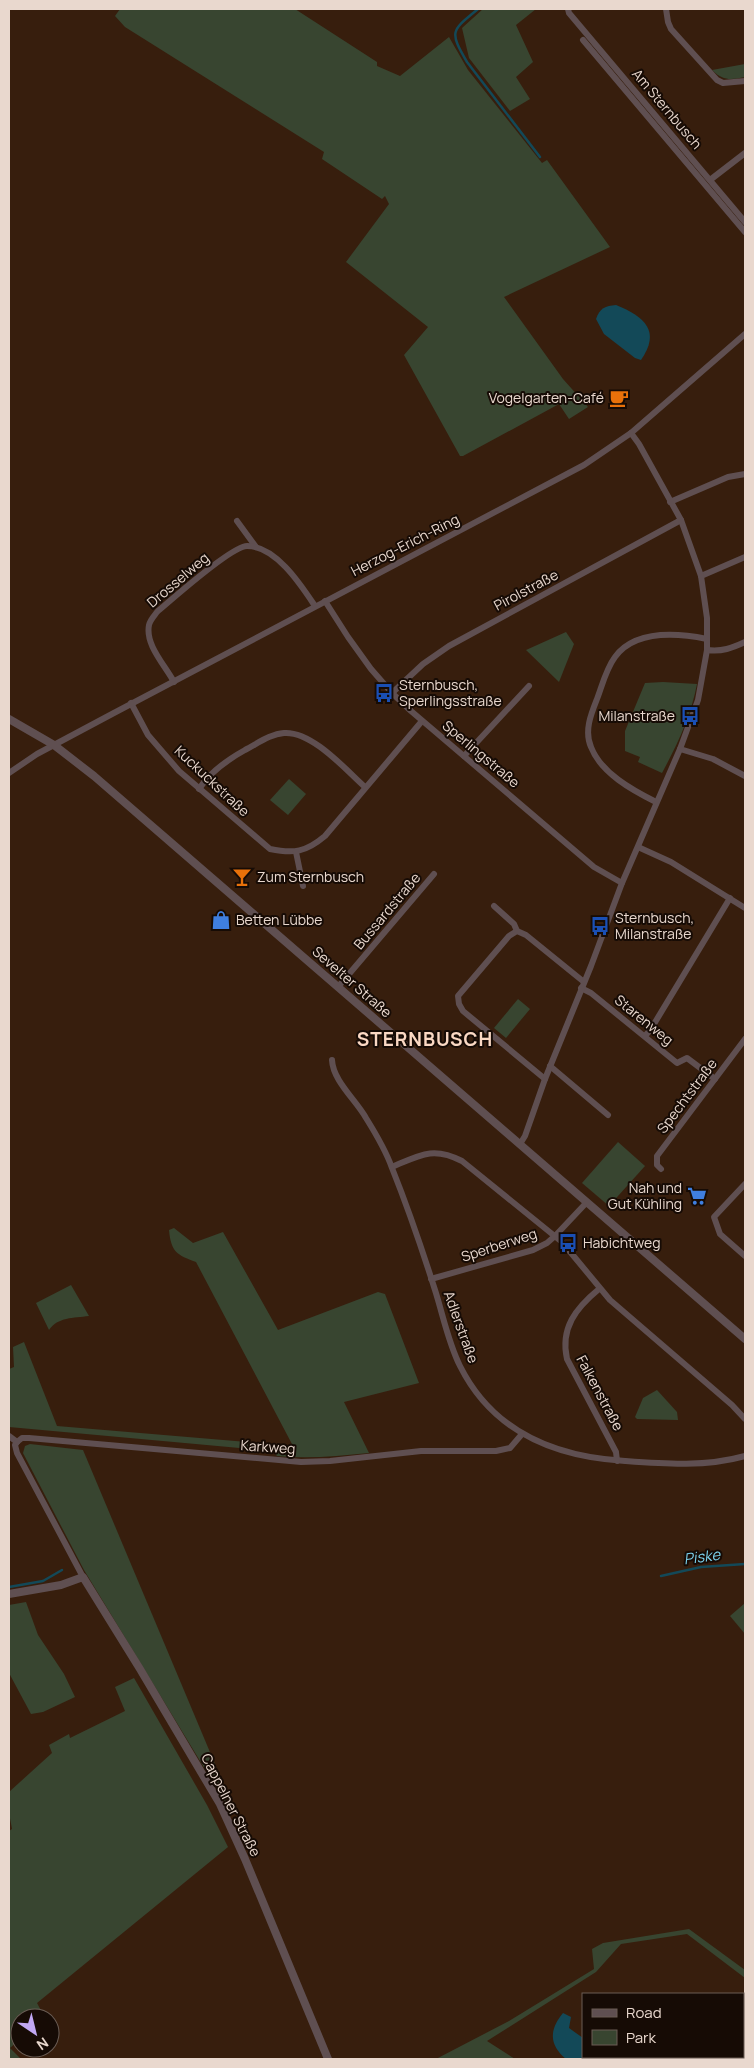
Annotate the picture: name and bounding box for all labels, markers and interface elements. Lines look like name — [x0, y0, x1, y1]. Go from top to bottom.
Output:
street label: Am Sternbusch — [628, 65, 707, 153]
cafe icon: Vogelgarten-Café — [608, 387, 630, 409]
place label: Vogelgarten-Café — [489, 388, 604, 407]
street label: Herzog-Erich-Ring — [347, 509, 462, 580]
street label: Drosselweg — [143, 548, 213, 611]
street label: Pirolstraße — [490, 565, 561, 614]
place label: Sternbusch, Sperlingsstraße — [399, 675, 502, 710]
bus stop icon: Sternbusch, Sperlingsstraße — [373, 682, 395, 704]
bus stop icon: Milanstraße — [679, 705, 701, 727]
place label: Milanstraße — [599, 706, 675, 725]
street label: Sperlingstraße — [439, 716, 524, 792]
street label: Kuckuckstraße — [171, 741, 254, 820]
bar icon: Zum Sternbusch — [231, 866, 253, 888]
place label: Zum Sternbusch — [257, 867, 364, 886]
street label: Bussardstraße — [349, 868, 424, 953]
place label: Sternbusch, Milanstraße — [615, 908, 694, 943]
shop icon: Betten Lübbe — [210, 909, 232, 931]
place label: Betten Lübbe — [236, 910, 322, 929]
bus stop icon: Sternbusch, Milanstraße — [589, 915, 611, 937]
street label: Sevelter Straße — [309, 942, 396, 1021]
street label: Starenweg — [611, 990, 678, 1049]
district label: STERNBUSCH — [357, 1026, 493, 1052]
street label: Spechtstraße — [652, 1055, 721, 1137]
place label: Nah und Gut Kühling — [608, 1178, 682, 1213]
supermarket icon: Nah und Gut Kühling — [686, 1185, 708, 1207]
street label: Sperberweg — [459, 1223, 539, 1266]
bus stop icon: Habichtweg — [557, 1232, 579, 1254]
place label: Habichtweg — [583, 1233, 661, 1252]
street label: Adlerstraße — [440, 1288, 483, 1366]
street label: Falkenstraße — [573, 1352, 628, 1434]
street label: Karkweg — [240, 1435, 296, 1458]
water label: Piske — [682, 1543, 723, 1569]
street label: Cappelner Straße — [197, 1750, 266, 1860]
legend — [582, 1993, 744, 2058]
text: Road — [626, 2002, 662, 2023]
north arrow — [10, 2008, 60, 2058]
text: Park — [626, 2027, 656, 2048]
text: N — [33, 2033, 52, 2055]

